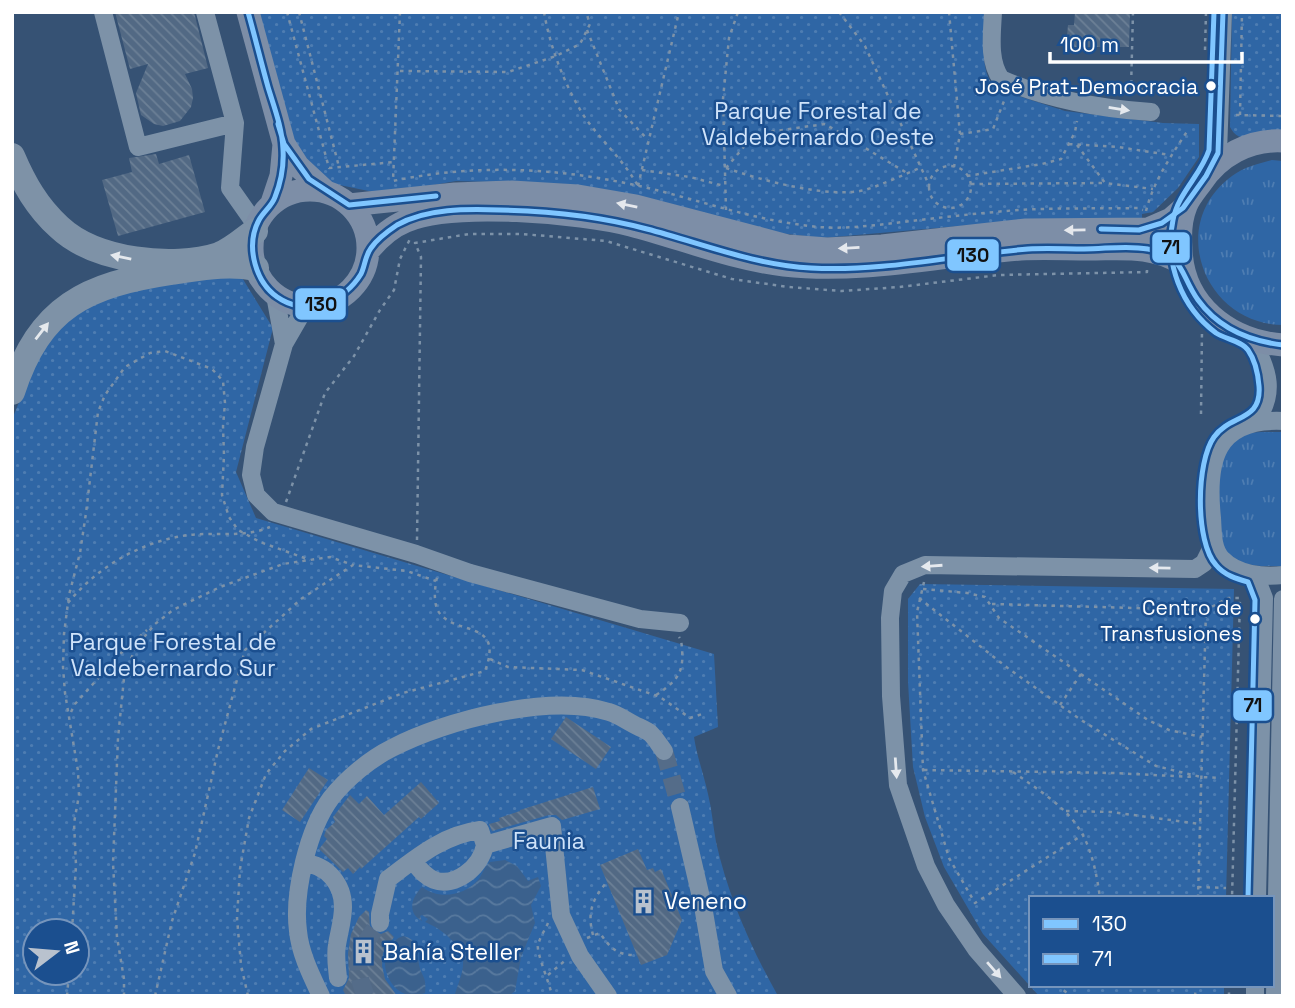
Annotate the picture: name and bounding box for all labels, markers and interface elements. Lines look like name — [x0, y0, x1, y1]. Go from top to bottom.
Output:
scale bar — [1050, 21, 1242, 65]
text: 100 m — [1060, 31, 1119, 58]
place label: José Prat-Democracia — [975, 73, 1198, 100]
marker: José Prat-Democracia — [1204, 79, 1218, 93]
park label: Parque Forestal de Valdebernardo Oeste — [702, 96, 934, 152]
one-way arrow — [1108, 103, 1130, 114]
one-way arrow — [616, 199, 638, 210]
one-way arrow — [1064, 224, 1086, 236]
line badge: 71 — [1151, 231, 1191, 264]
text: 71 — [1162, 235, 1180, 260]
line badge: 130 — [946, 238, 1000, 272]
one-way arrow — [838, 242, 860, 253]
text: 130 — [957, 243, 989, 268]
one-way arrow — [110, 251, 132, 262]
line badge: 130 — [294, 287, 347, 321]
text: 130 — [305, 292, 337, 317]
one-way arrow — [34, 322, 48, 340]
one-way arrow — [921, 561, 943, 572]
one-way arrow — [1149, 562, 1171, 574]
place label: Centro de Transfusiones — [1100, 594, 1242, 647]
marker: Centro de Transfusiones — [1248, 612, 1262, 626]
park label: Parque Forestal de Valdebernardo Sur — [69, 627, 277, 683]
line badge: 71 — [1232, 689, 1273, 722]
text: 71 — [1244, 693, 1262, 718]
one-way arrow — [891, 757, 902, 779]
park label: Faunia — [513, 826, 585, 856]
place label: Veneno — [664, 886, 747, 916]
building icon: Veneno — [630, 887, 658, 915]
legend — [1029, 896, 1274, 987]
text: 130 — [1092, 910, 1127, 937]
north arrow — [21, 917, 91, 987]
place label: Bahía Steller — [383, 937, 522, 967]
text: N — [58, 938, 86, 957]
building icon: Bahía Steller — [349, 938, 377, 966]
text: 71 — [1092, 945, 1112, 972]
one-way arrow — [986, 961, 1002, 979]

